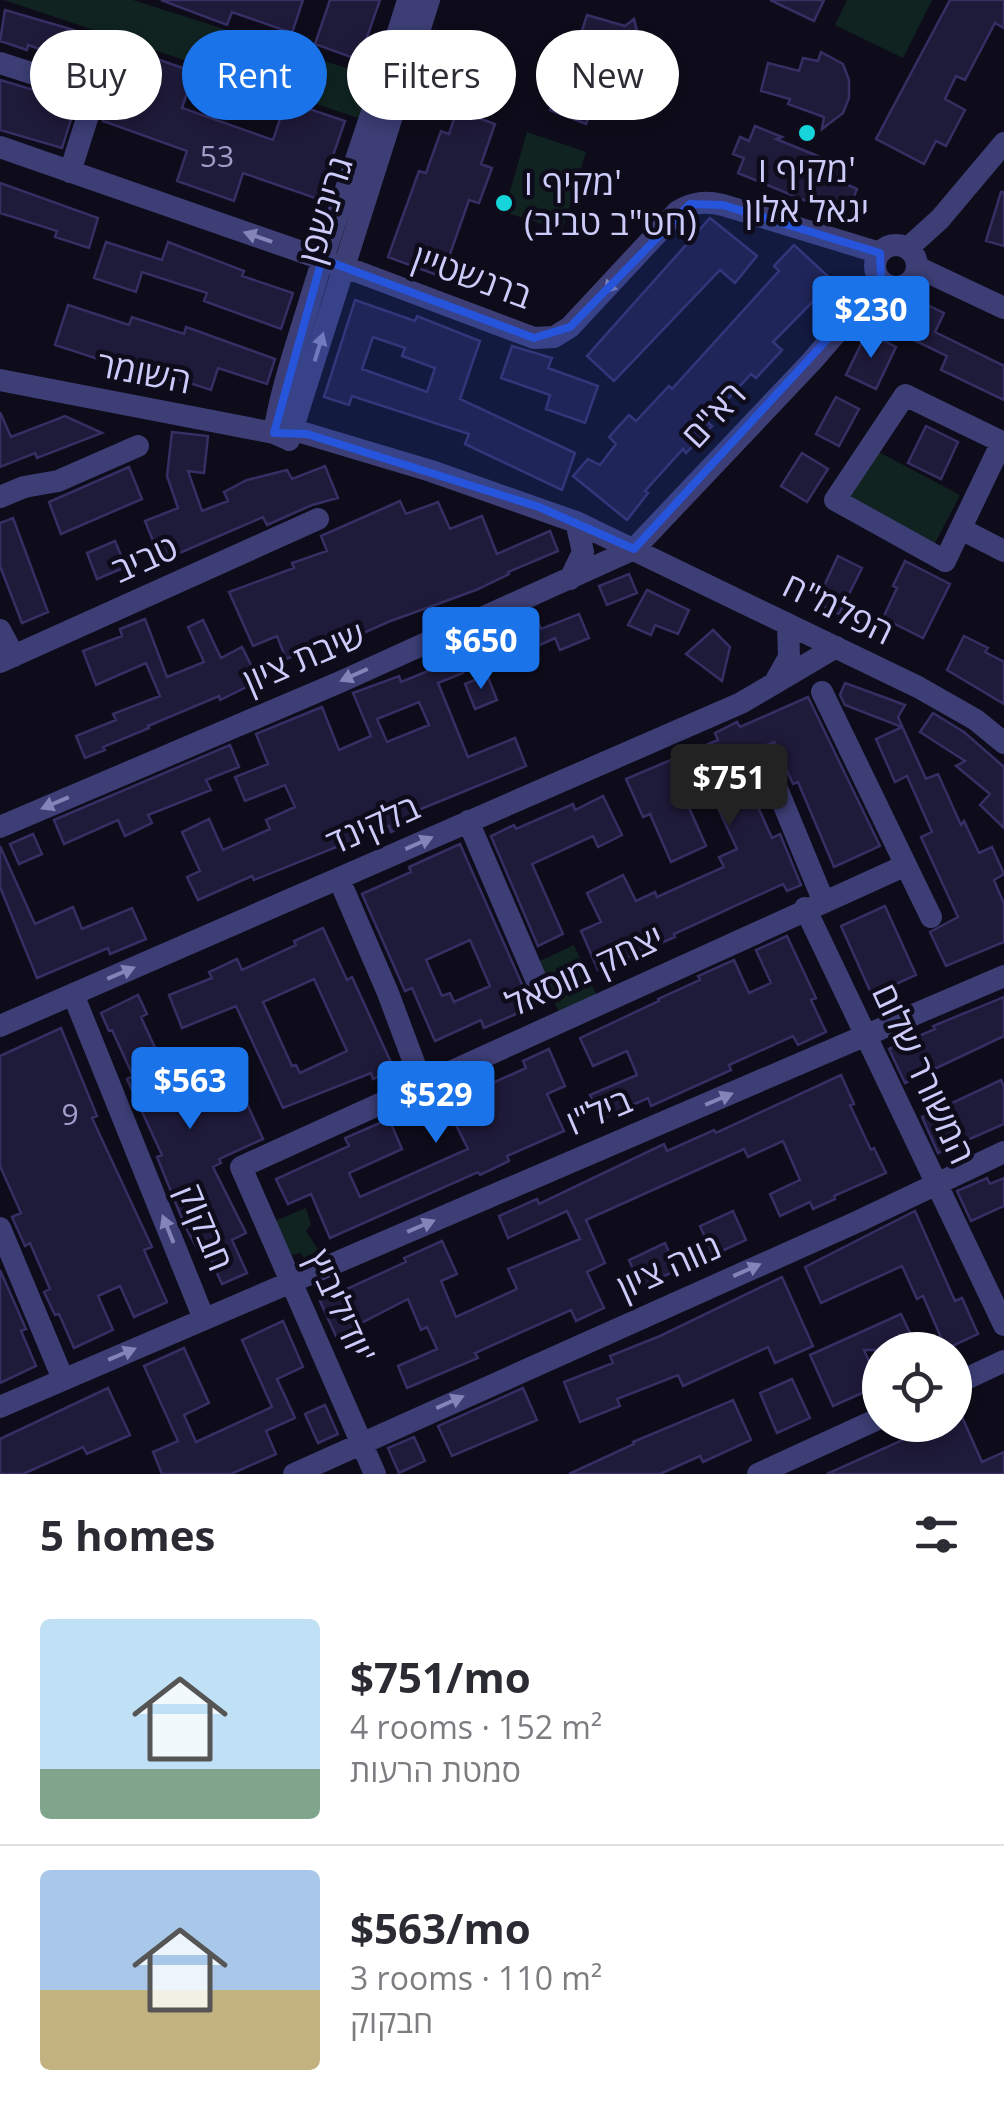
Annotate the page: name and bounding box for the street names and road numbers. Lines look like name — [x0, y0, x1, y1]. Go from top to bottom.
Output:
street label: גרינשפן — [286, 150, 363, 269]
street label: ברנשטיין — [407, 232, 538, 319]
street label: השומר — [93, 339, 195, 404]
street label: רא"ם — [671, 371, 755, 457]
street label: טביב — [104, 523, 185, 593]
street label: הפלמ"ח — [776, 561, 902, 654]
street label: שיבת ציון — [235, 610, 372, 703]
street label: בלקינד — [318, 782, 426, 865]
street label: יצחק מוסאל — [498, 913, 671, 1027]
street label: המשורר שלום — [862, 976, 987, 1171]
street label: ביל"ו — [559, 1076, 638, 1145]
street label: חבקוק — [168, 1176, 245, 1277]
street label: נווה ציון — [609, 1222, 728, 1309]
street label: יודיליביץ' — [295, 1242, 387, 1371]

